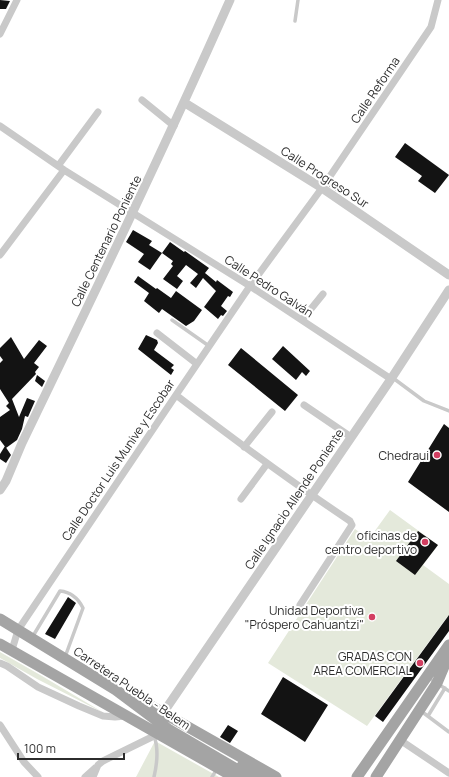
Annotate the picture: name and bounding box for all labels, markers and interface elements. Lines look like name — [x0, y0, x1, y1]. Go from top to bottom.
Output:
street label: Calle Reforma — [346, 53, 404, 127]
street label: Calle Progreso Sur — [278, 142, 373, 212]
street label: Calle Centenario Poniente — [67, 172, 145, 310]
street label: Calle Pedro Galván — [221, 251, 317, 321]
street label: Calle Doctor Luis Munive y Escobar — [58, 375, 179, 544]
street label: Calle Ignacio Allende Poniente — [240, 425, 348, 573]
place label: Chedraui — [378, 447, 429, 464]
marker: Chedraui — [432, 450, 442, 460]
place label: oficinas de centro deportivo — [325, 527, 417, 558]
marker: oficinas de centro deportivo — [420, 537, 430, 547]
place label: Unidad Deportiva "Próspero Cahuantzi" — [245, 602, 364, 633]
marker: Unidad Deportiva "Próspero Cahuantzi" — [367, 612, 377, 622]
street label: Carretera Puebla - Belem — [70, 643, 194, 733]
place label: GRADAS CON AREA COMERCIAL — [313, 648, 412, 679]
marker: GRADAS CON AREA COMERCIAL — [415, 658, 425, 668]
scale bar — [18, 735, 124, 761]
text: 100 m — [24, 740, 56, 757]

